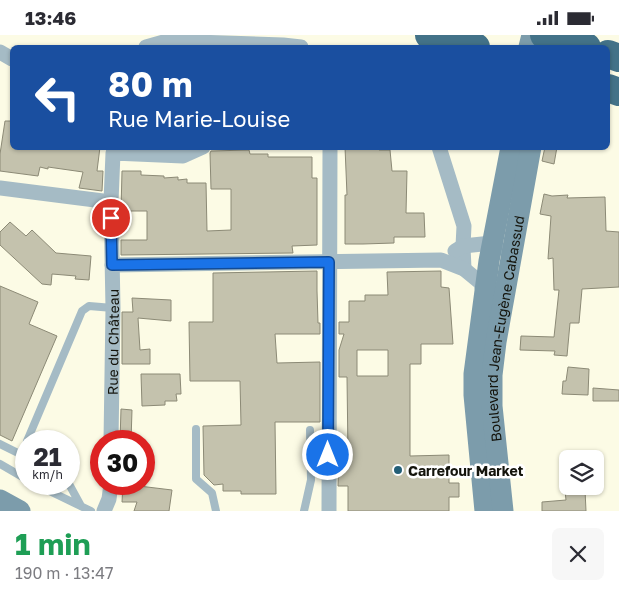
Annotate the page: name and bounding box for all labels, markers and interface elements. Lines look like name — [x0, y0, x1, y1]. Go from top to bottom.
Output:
text: 13:46 — [25, 6, 76, 29]
text: 80 m — [108, 63, 193, 105]
icon: left — [25, 65, 90, 130]
text: Rue Marie-Louise — [108, 105, 290, 132]
pin — [90, 197, 132, 239]
icon: arrive — [97, 204, 125, 232]
street label: Boulevard Jean-Eugène Cabassud — [483, 214, 527, 443]
street label: Rue du Château — [103, 289, 122, 395]
position arrow — [301, 428, 353, 480]
speed limit sign: 30 — [90, 430, 155, 495]
text: 21 — [33, 441, 62, 472]
map controls — [559, 450, 604, 495]
button: layers — [559, 450, 604, 495]
place label: Carrefour Market — [408, 462, 524, 479]
marker: Carrefour Market — [392, 464, 404, 476]
text: km/h — [32, 467, 63, 482]
text: 1 min — [15, 526, 91, 562]
button: close — [552, 528, 604, 580]
text: 190 m · 13:47 — [15, 563, 113, 583]

